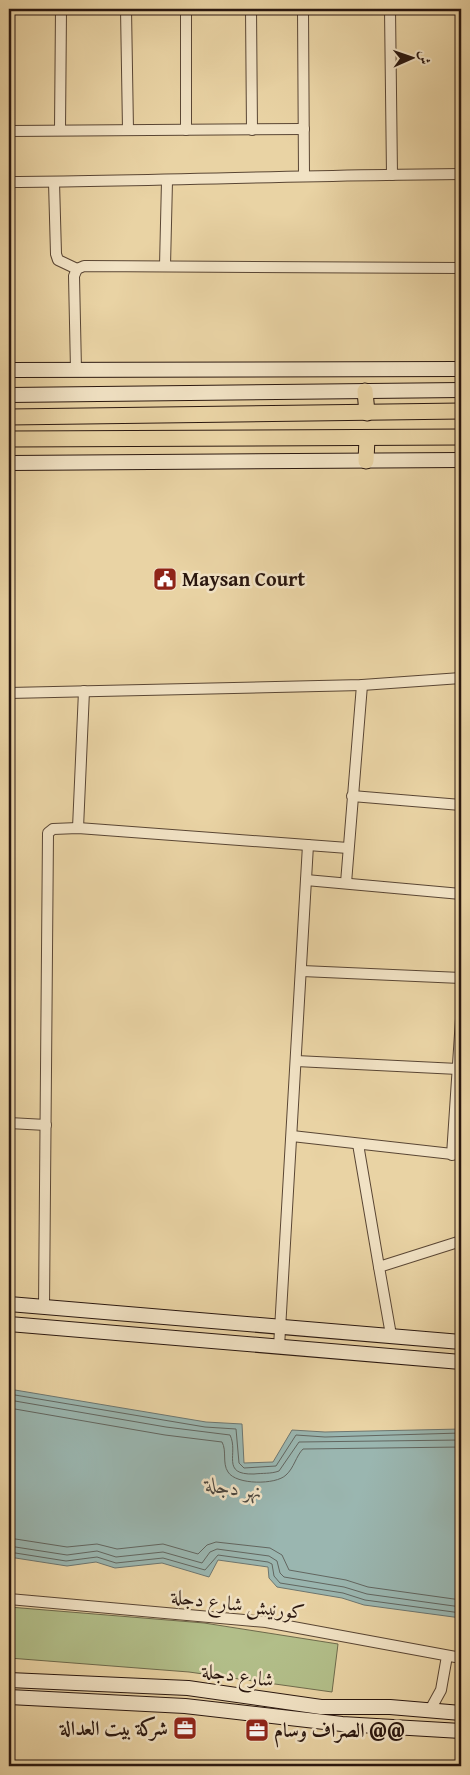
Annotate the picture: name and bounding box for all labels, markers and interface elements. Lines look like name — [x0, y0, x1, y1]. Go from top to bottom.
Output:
north arrow — [388, 32, 438, 82]
text: ش — [415, 50, 435, 65]
place label: Maysan Court — [182, 564, 305, 593]
public building icon: Maysan Court — [152, 566, 178, 592]
water label: نهر دجلة — [201, 1468, 265, 1507]
street label: كورنيش شارع دجلة — [168, 1581, 307, 1630]
street label: شارع دجلة — [199, 1655, 276, 1698]
place label: شركة بيت العدالة — [58, 1713, 168, 1742]
office icon: شركة بيت العدالة — [172, 1715, 198, 1741]
place label: الصراف وسام @@ — [274, 1715, 405, 1748]
office icon: الصراف وسام @@ — [244, 1717, 270, 1743]

